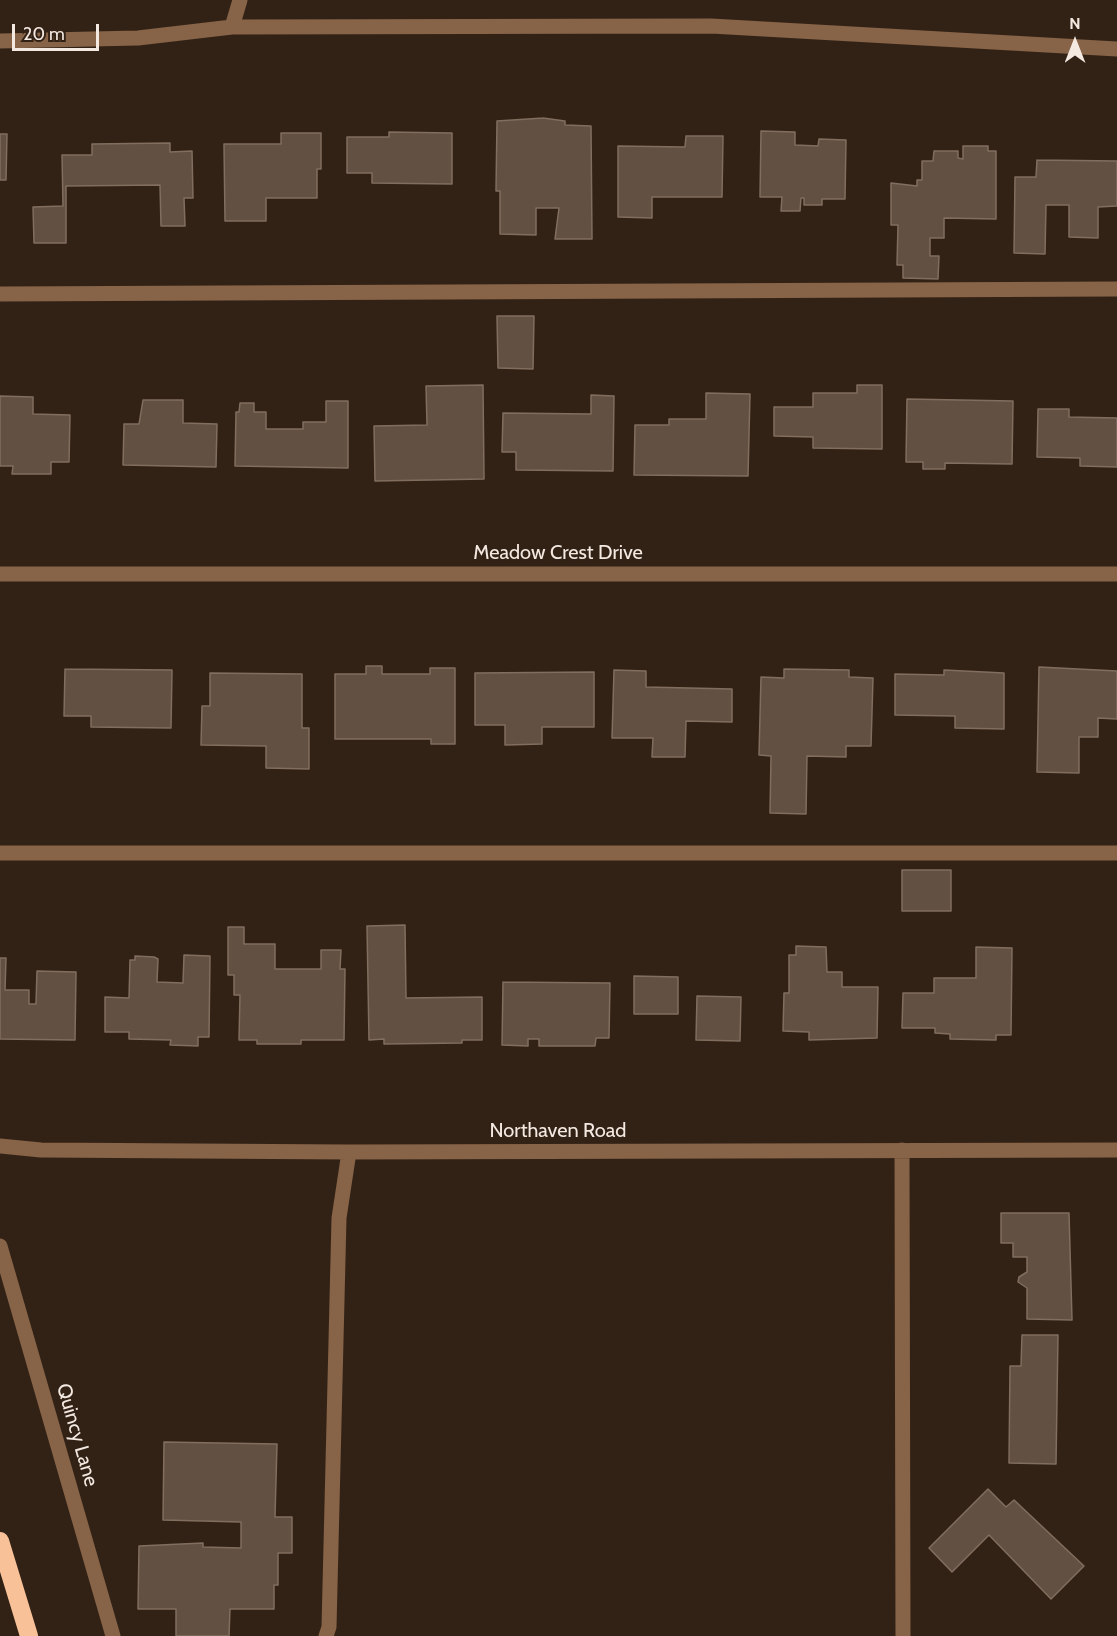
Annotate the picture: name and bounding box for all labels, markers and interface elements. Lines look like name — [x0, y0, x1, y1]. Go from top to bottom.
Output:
scale bar — [15, 12, 102, 50]
north arrow — [1045, 12, 1105, 72]
text: N — [1069, 14, 1081, 33]
text: 20 m — [23, 23, 65, 45]
street label: Meadow Crest Drive — [473, 541, 643, 565]
street label: Northaven Road — [490, 1119, 626, 1143]
street label: Quincy Lane — [51, 1381, 103, 1489]

